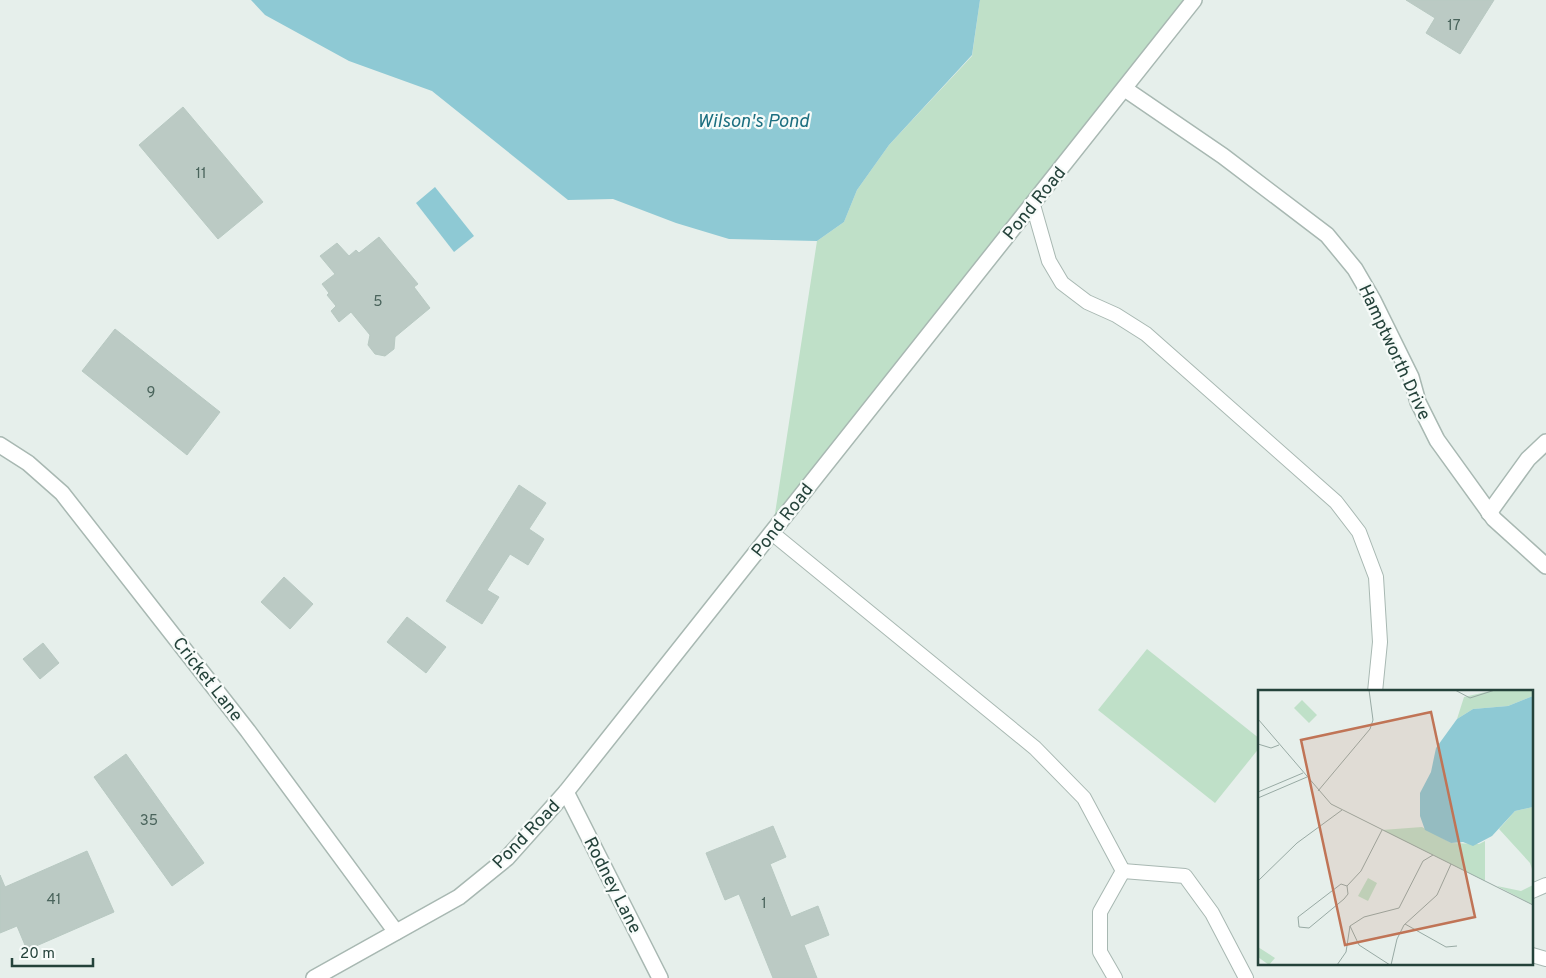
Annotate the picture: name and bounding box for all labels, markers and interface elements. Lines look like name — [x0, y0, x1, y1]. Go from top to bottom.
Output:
house number: 17 — [1447, 17, 1461, 36]
water label: Wilson's Pond — [697, 110, 811, 134]
street label: Pond Road — [999, 163, 1072, 245]
house number: 11 — [195, 165, 207, 184]
street label: Hamptworth Drive — [1352, 281, 1435, 424]
house number: 5 — [373, 293, 383, 312]
house number: 9 — [147, 384, 155, 403]
street label: Pond Road — [747, 479, 819, 563]
street label: Cricket Lane — [166, 633, 247, 727]
inset map — [1258, 690, 1534, 966]
street label: Pond Road — [488, 795, 566, 875]
house number: 35 — [140, 812, 158, 831]
street label: Rodney Lane — [578, 834, 646, 938]
house number: 41 — [47, 891, 61, 910]
house number: 1 — [761, 895, 767, 914]
scale bar — [12, 936, 94, 968]
text: 20 m — [20, 945, 55, 964]

